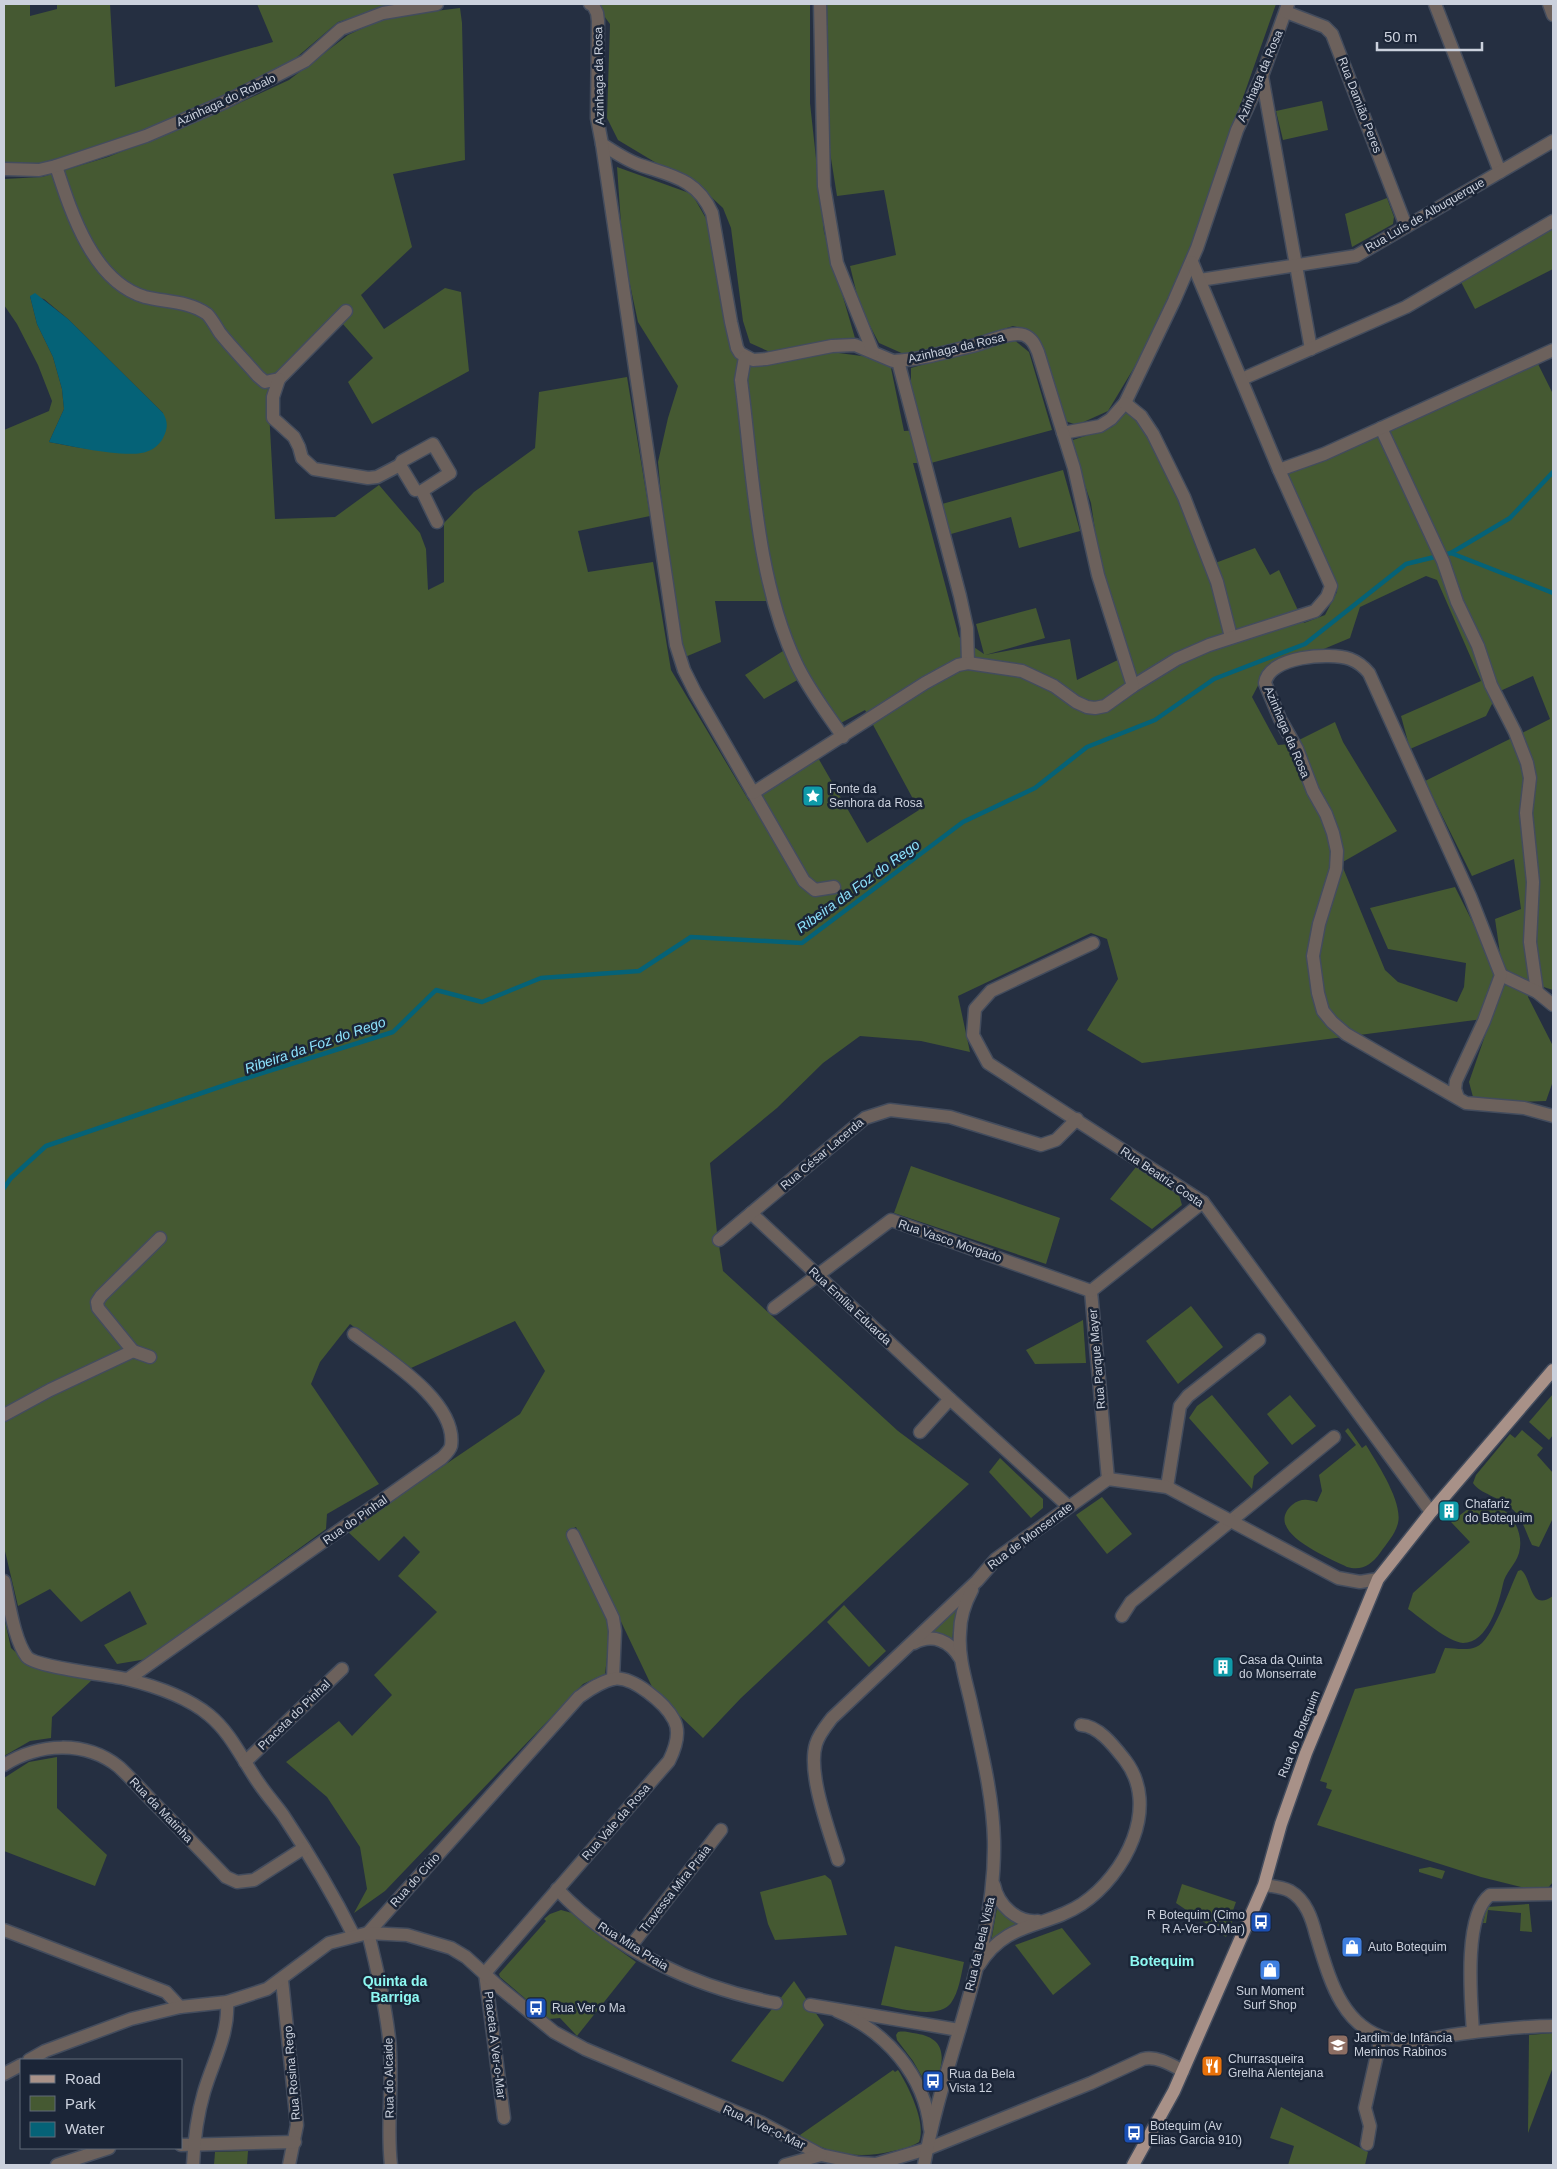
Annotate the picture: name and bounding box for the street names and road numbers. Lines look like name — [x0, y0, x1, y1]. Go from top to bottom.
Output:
street label: Azinhaga da Rosa — [591, 27, 607, 125]
street label: Azinhaga da Rosa — [1234, 28, 1286, 124]
street label: Rua Damião Peres — [1335, 55, 1385, 155]
street label: Azinhaga do Robalo — [174, 71, 278, 129]
street label: Rua Luís de Albuquerque — [1363, 175, 1487, 255]
street label: Azinhaga da Rosa — [907, 330, 1006, 366]
street label: Azinhaga da Rosa — [1261, 684, 1313, 780]
street label: Rua César Lacerda — [778, 1115, 867, 1193]
street label: Rua Beatriz Costa — [1118, 1144, 1207, 1210]
street label: Rua Vasco Morgado — [896, 1217, 1004, 1265]
street label: Rua Emília Eduarda — [806, 1264, 894, 1348]
street label: Rua Parque Mayer — [1086, 1308, 1108, 1410]
street label: Rua do Pinhal — [320, 1493, 390, 1547]
street label: Rua de Monserrate — [985, 1499, 1075, 1573]
street label: Praceta do Pinhal — [255, 1677, 333, 1753]
street label: Rua do Botequim — [1275, 1688, 1323, 1780]
street label: Rua da Matinha — [127, 1775, 196, 1846]
street label: Rua Vale da Rosa — [579, 1781, 653, 1863]
street label: Travessa Mira Praia — [637, 1842, 714, 1935]
street label: Rua do Círio — [387, 1850, 443, 1910]
street label: Rua da Bela Vista — [962, 1895, 998, 1992]
street label: Rua Mira Praia — [595, 1919, 671, 1973]
street label: Praceta A Ver-o-Mar — [481, 1991, 509, 2099]
street label: Rua Rosina Rego — [281, 2025, 303, 2121]
street label: Rua do Alcaide — [381, 2037, 397, 2118]
street label: Rua A Ver-o-Mar — [721, 2102, 807, 2152]

